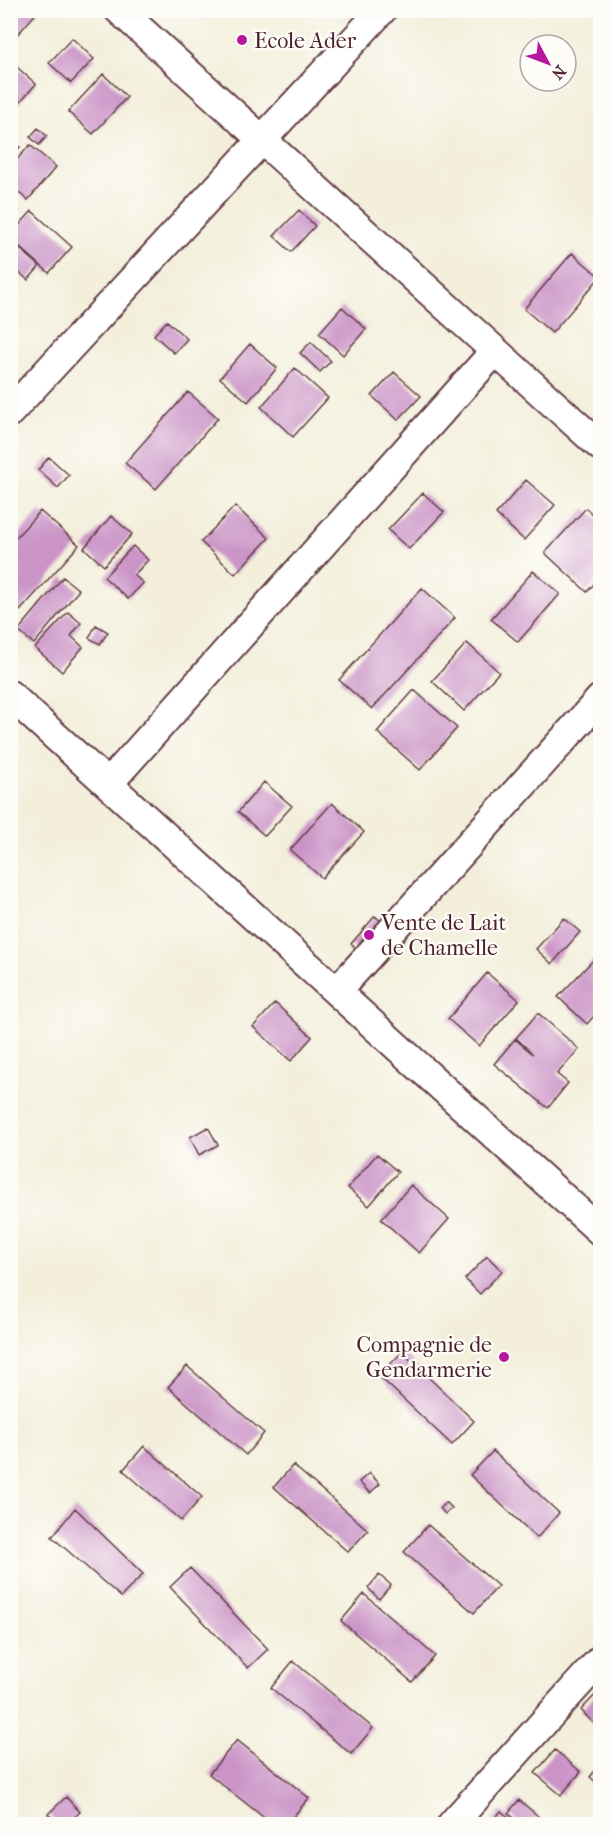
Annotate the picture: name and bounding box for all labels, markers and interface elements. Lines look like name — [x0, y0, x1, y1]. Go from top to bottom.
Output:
place label: Ecole Ader — [254, 28, 357, 54]
marker: Ecole Ader — [235, 33, 249, 47]
north arrow — [518, 33, 578, 93]
text: N — [547, 62, 570, 84]
place label: Vente de Lait de Chamelle — [380, 910, 506, 961]
marker: Vente de Lait de Chamelle — [362, 928, 376, 942]
place label: Compagnie de Gendarmerie — [356, 1332, 492, 1383]
marker: Compagnie de Gendarmerie — [497, 1350, 511, 1364]

